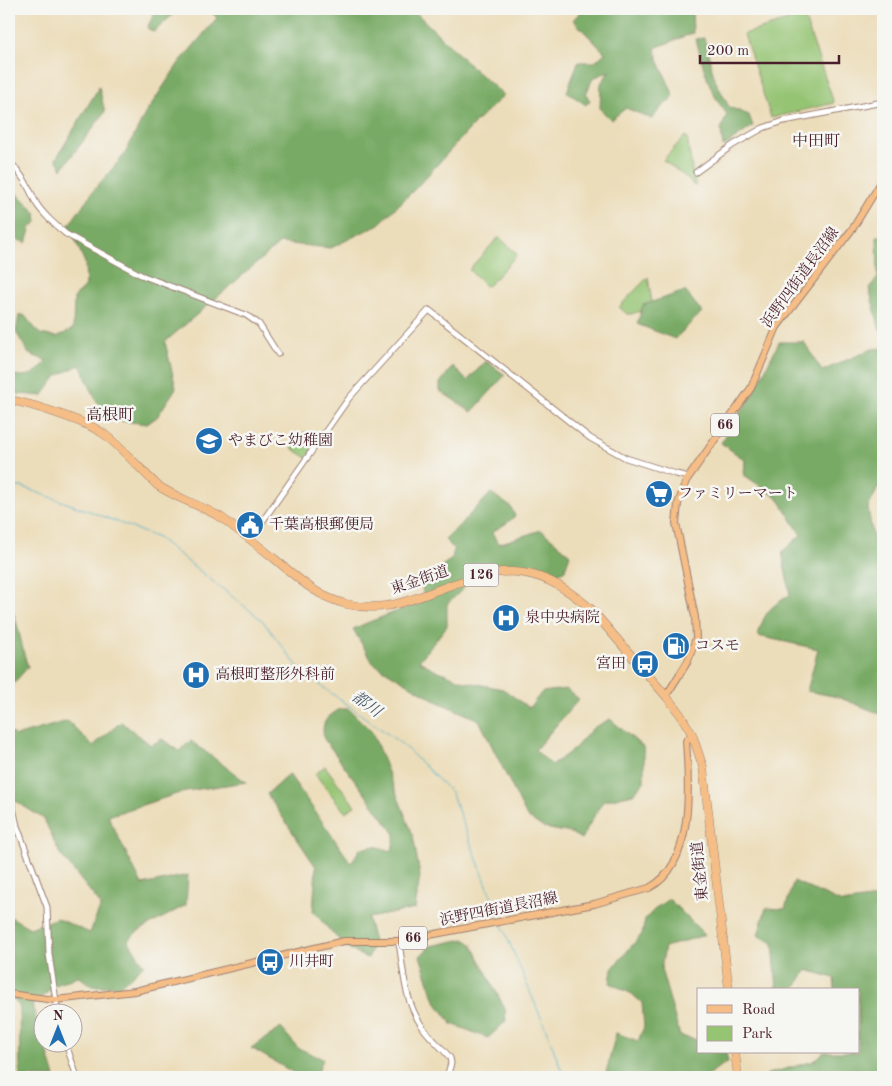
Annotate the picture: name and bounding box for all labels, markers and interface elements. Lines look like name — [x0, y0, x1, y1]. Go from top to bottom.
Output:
scale bar — [700, 32, 838, 64]
text: 200 m — [707, 44, 749, 59]
district label: 中田町 — [792, 132, 840, 150]
street label: 浜野四街道長沼線 — [758, 224, 842, 331]
district label: 高根町 — [86, 406, 134, 424]
road number: 66 — [711, 414, 739, 436]
school or university icon: やまびこ幼稚園 — [194, 426, 224, 456]
place label: やまびこ幼稚園 — [228, 432, 333, 449]
supermarket icon: ファミリーマート — [644, 479, 674, 509]
place label: ファミリーマート — [678, 486, 798, 502]
public building icon: 千葉高根郵便局 — [235, 510, 265, 540]
place label: 千葉高根郵便局 — [269, 516, 374, 533]
street label: 東金街道 — [389, 562, 451, 598]
road number: 126 — [464, 564, 498, 586]
hospital icon: 泉中央病院 — [491, 603, 521, 633]
place label: 泉中央病院 — [525, 609, 600, 626]
fuel station icon: コスモ — [661, 631, 691, 661]
place label: コスモ — [695, 639, 740, 654]
bus stop icon: 宮田 — [630, 649, 660, 679]
place label: 宮田 — [596, 655, 626, 672]
hospital icon: 高根町整形外科前 — [181, 660, 211, 690]
place label: 高根町整形外科前 — [215, 666, 335, 683]
water label: 都川 — [348, 688, 386, 722]
street label: 東金街道 — [688, 840, 712, 902]
street label: 浜野四街道長沼線 — [438, 889, 559, 929]
road number: 66 — [399, 926, 427, 950]
bus stop icon: 川井町 — [255, 947, 285, 977]
place label: 川井町 — [289, 953, 334, 970]
legend — [697, 988, 860, 1054]
text: Road — [742, 1003, 776, 1018]
north arrow — [32, 1004, 82, 1054]
text: N — [53, 1009, 64, 1023]
text: Park — [742, 1027, 773, 1042]

